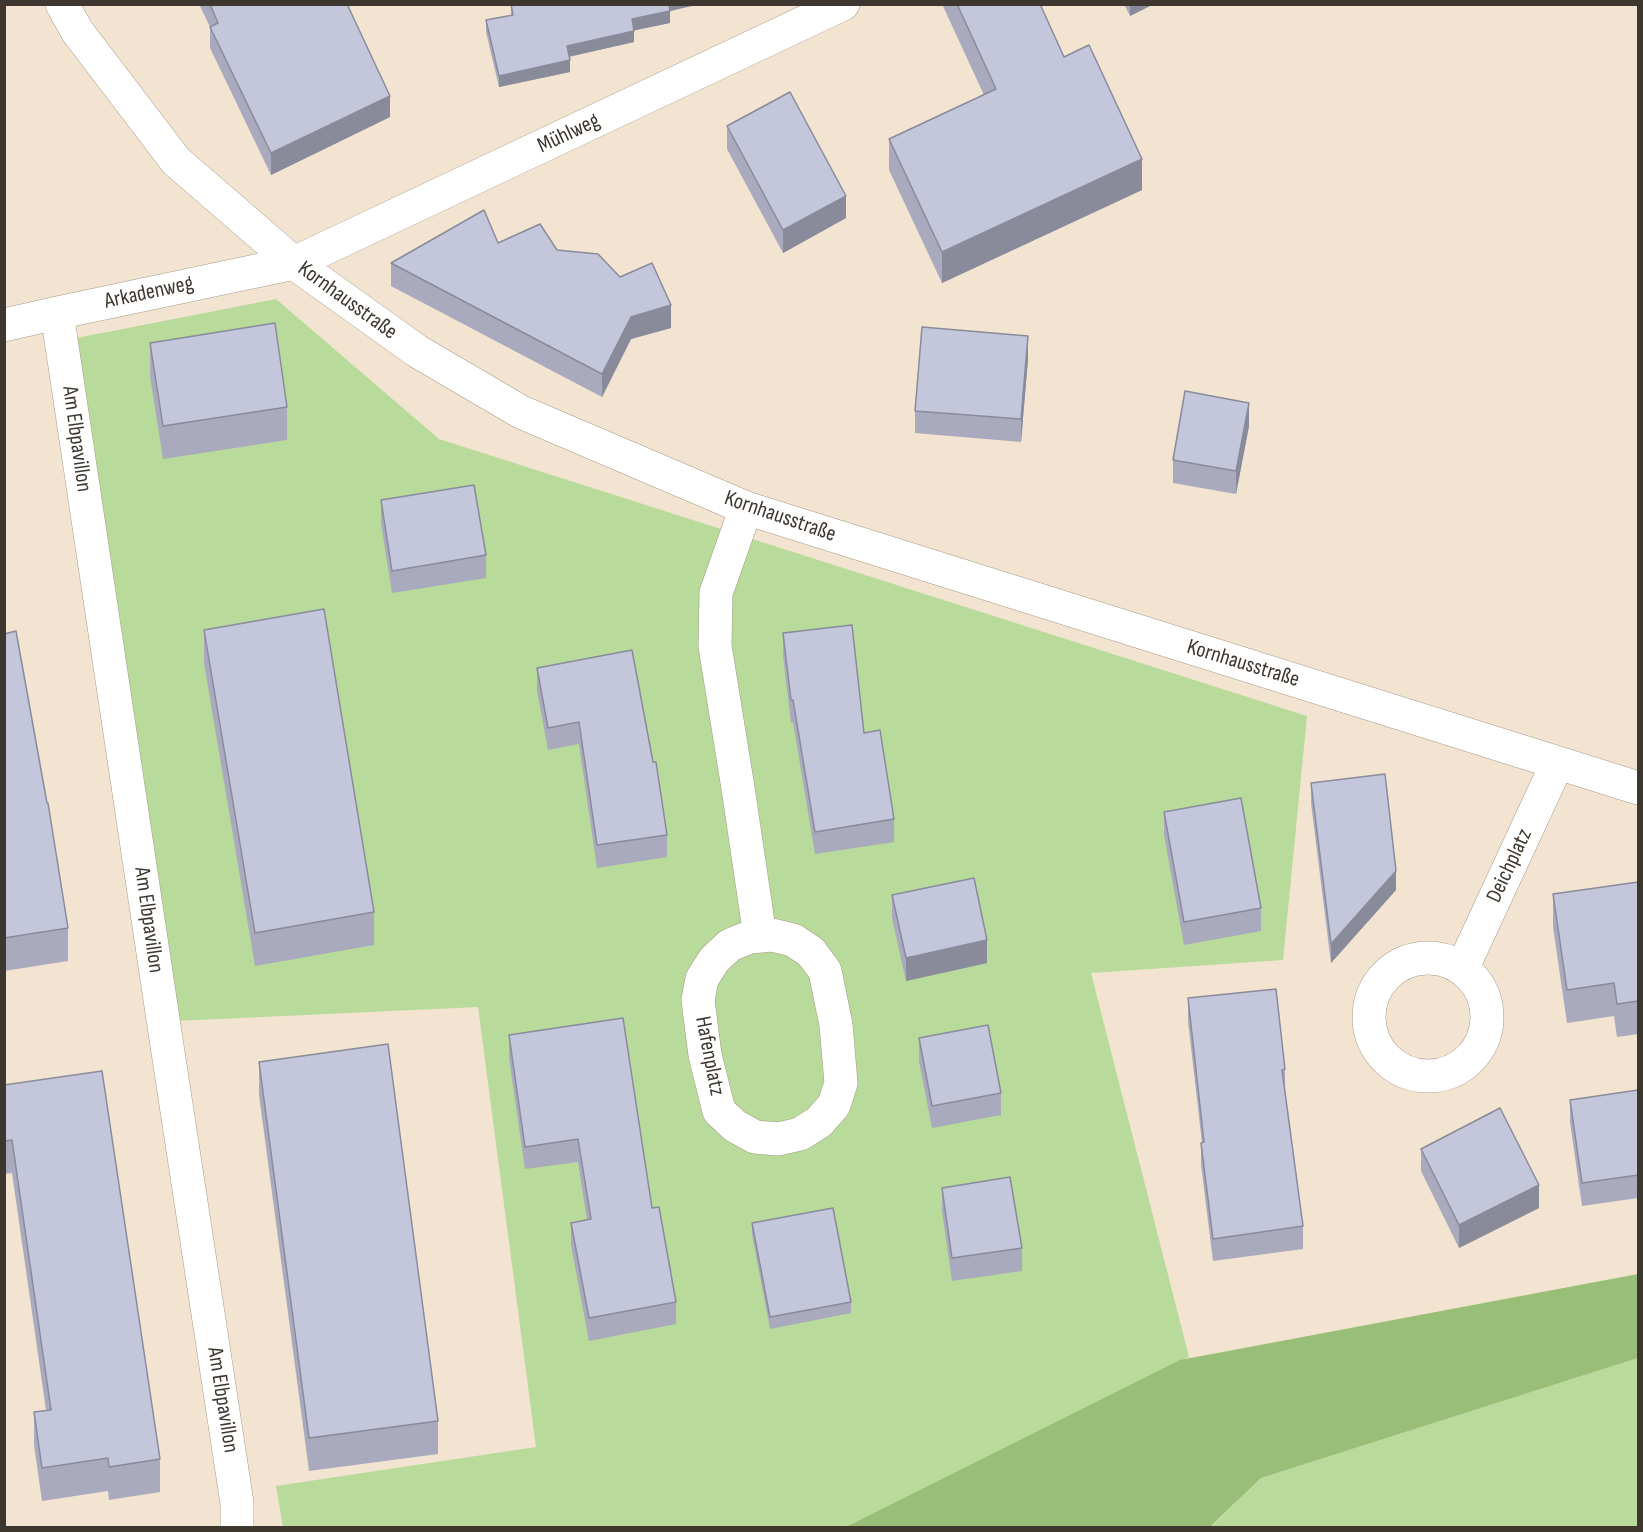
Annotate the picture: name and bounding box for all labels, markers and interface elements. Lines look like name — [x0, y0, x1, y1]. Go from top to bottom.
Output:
street label: Mühlweg — [534, 108, 604, 160]
street label: Kornhausstraße — [292, 256, 402, 346]
street label: Arkadenweg — [102, 271, 196, 315]
street label: Am Elbpavillon — [56, 384, 96, 494]
street label: Kornhausstraße — [721, 486, 839, 548]
street label: Kornhausstraße — [1184, 634, 1302, 694]
street label: Deichplatz — [1481, 825, 1539, 907]
street label: Am Elbpavillon — [128, 865, 168, 975]
street label: Hafenplatz — [688, 1014, 730, 1098]
street label: Am Elbpavillon — [201, 1345, 243, 1455]

